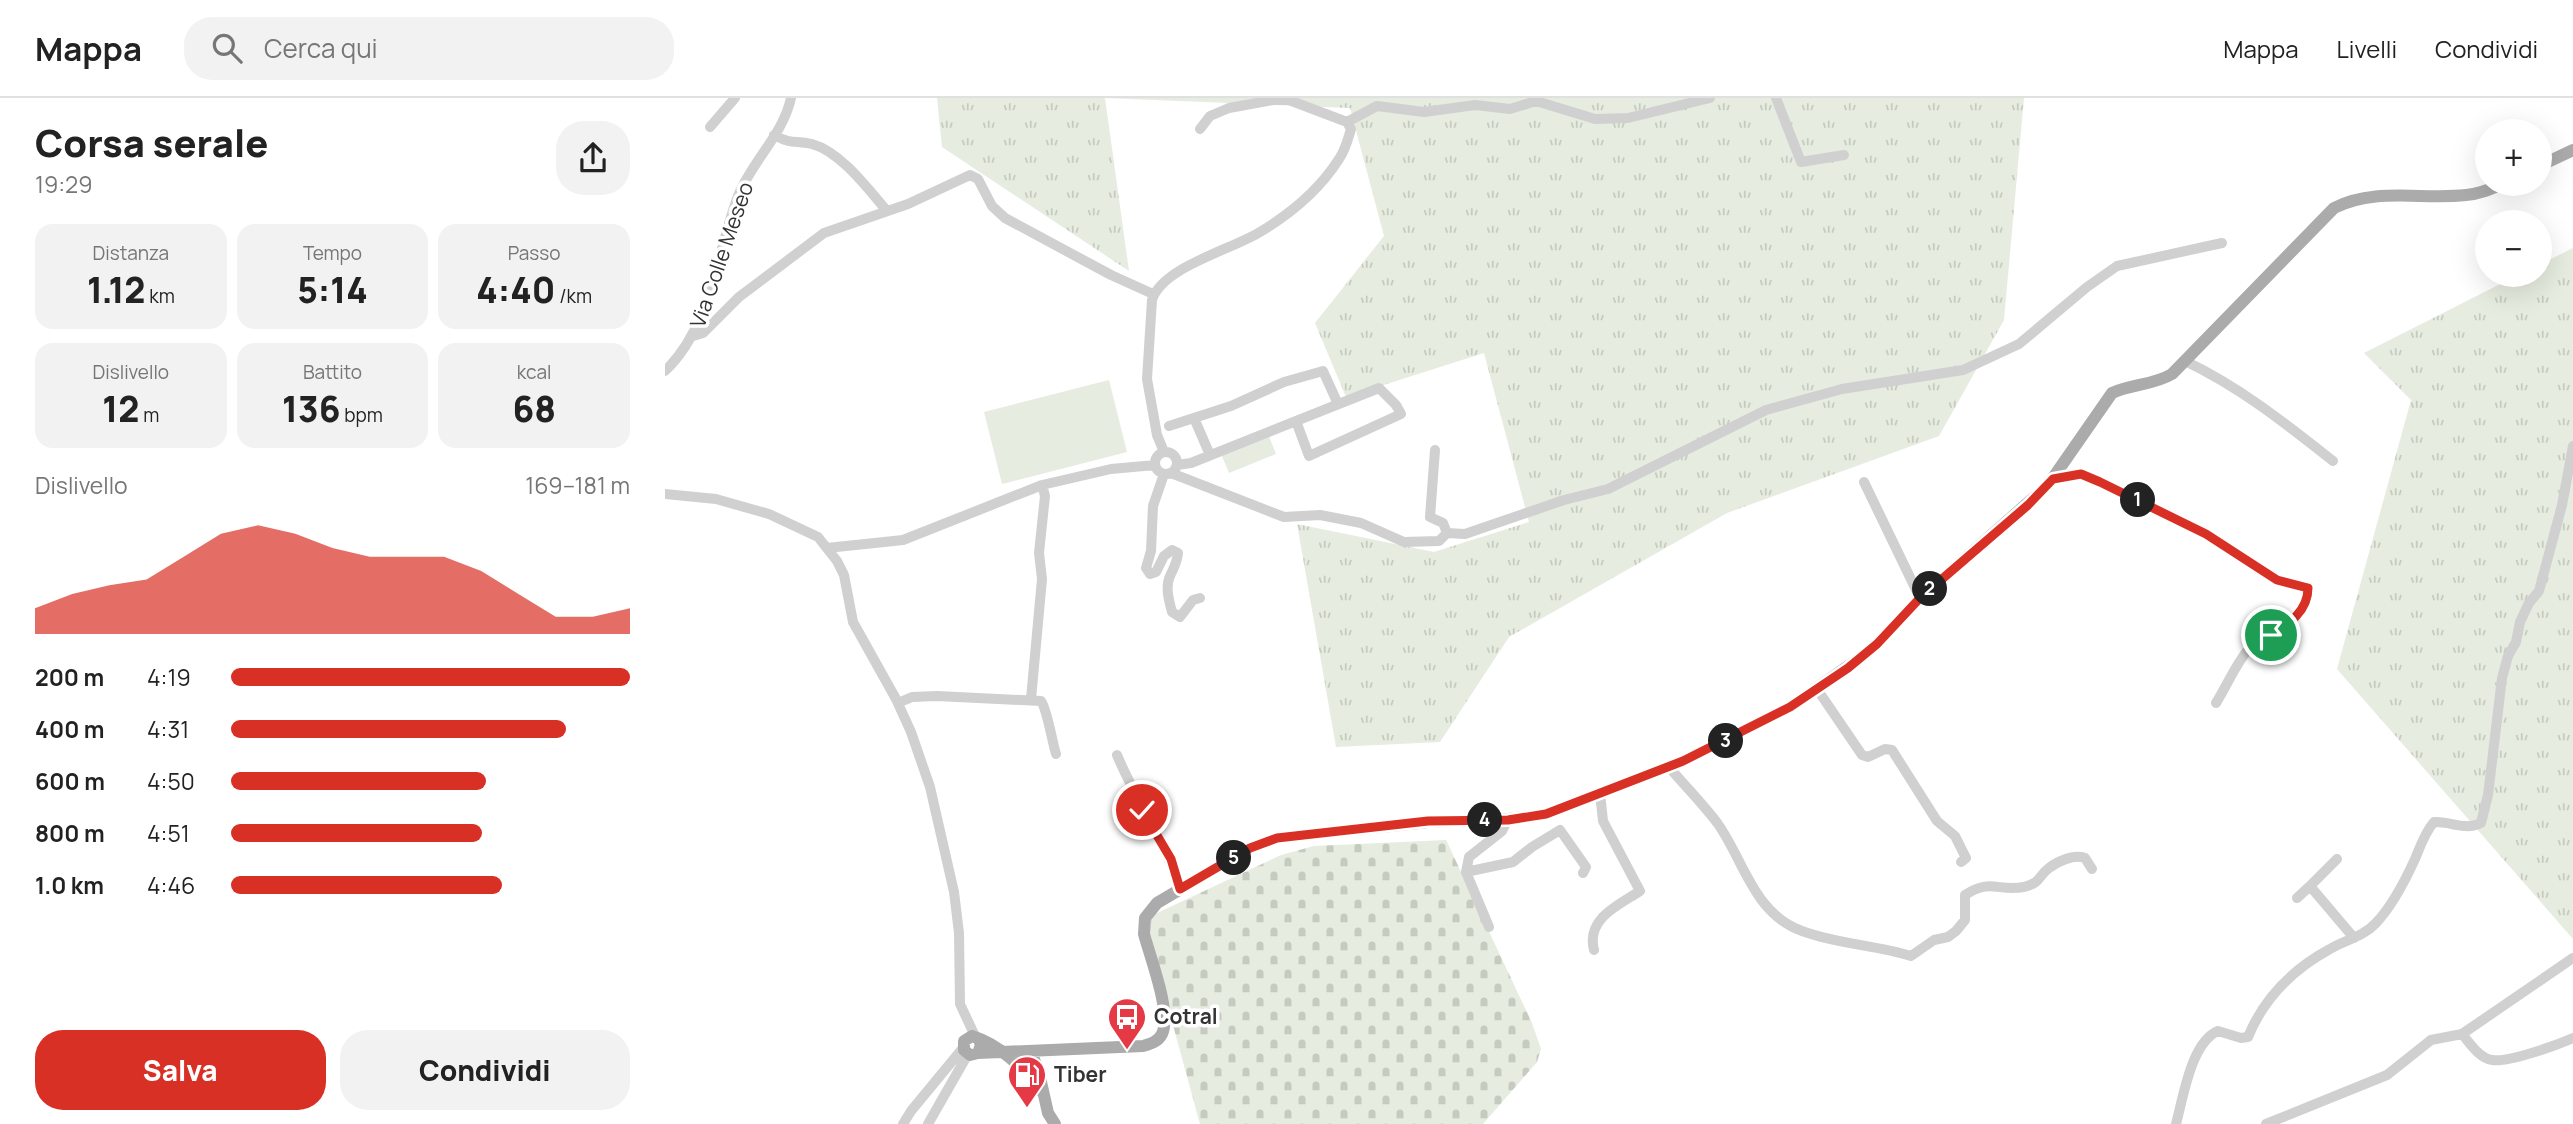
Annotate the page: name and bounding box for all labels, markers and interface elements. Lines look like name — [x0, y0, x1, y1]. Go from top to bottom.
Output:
search box — [184, 17, 674, 80]
text: Mappa — [35, 26, 142, 71]
icon: search — [208, 29, 246, 67]
text: Cerca qui — [264, 30, 378, 66]
text: Mappa — [2223, 32, 2299, 65]
text: Livelli — [2337, 32, 2397, 65]
text: Condividi — [2435, 32, 2538, 65]
text: Corsa serale — [35, 116, 268, 168]
map controls — [2475, 119, 2552, 287]
button: + — [2475, 119, 2552, 196]
button: share — [556, 121, 630, 195]
text: 19:29 — [35, 168, 93, 200]
street label: Via Colle Meseo — [683, 178, 759, 331]
button: − — [2475, 210, 2552, 287]
text: Distanza — [92, 240, 169, 266]
text: Tempo — [303, 240, 362, 266]
text: Passo — [508, 240, 561, 266]
text: 1.12 — [87, 266, 145, 314]
text: 5:14 — [297, 266, 368, 314]
text: 4:40 — [476, 266, 555, 314]
text: km — [145, 283, 175, 309]
text: /km — [555, 283, 592, 309]
text: Dislivello — [93, 359, 169, 385]
text: Battito — [303, 359, 362, 385]
text: kcal — [517, 359, 552, 385]
text: 12 — [102, 385, 139, 433]
text: 136 — [282, 385, 340, 433]
text: 68 — [512, 385, 556, 433]
text: m — [139, 402, 159, 428]
text: bpm — [340, 402, 383, 428]
text: Dislivello — [35, 469, 128, 501]
text: 169–181 m — [525, 469, 630, 501]
pin: 1 — [2121, 482, 2155, 518]
text: 1 — [2133, 486, 2142, 512]
pin: 2 — [1913, 572, 1947, 606]
text: 2 — [1924, 575, 1935, 601]
pin — [2241, 605, 2301, 665]
icon: arrive — [2252, 616, 2290, 654]
text: 200 m — [35, 661, 104, 693]
text: 4:19 — [147, 661, 191, 693]
text: 400 m — [35, 713, 105, 745]
text: 4:31 — [147, 713, 189, 745]
pin: 3 — [1709, 724, 1743, 758]
text: 3 — [1720, 727, 1731, 753]
text: 600 m — [35, 765, 105, 797]
text: 4:50 — [147, 765, 195, 797]
pin — [1112, 780, 1172, 840]
icon: check — [1123, 791, 1161, 829]
pin: 4 — [1467, 802, 1503, 838]
text: 4 — [1479, 806, 1490, 832]
text: 800 m — [35, 817, 105, 849]
text: 4:51 — [147, 817, 190, 849]
pin: 5 — [1217, 840, 1251, 876]
text: 5 — [1228, 844, 1239, 870]
text: 1.0 km — [35, 869, 104, 901]
text: 4:46 — [147, 869, 195, 901]
bus stop icon: Cotral — [1106, 996, 1148, 1051]
place label: Cotral — [1154, 1002, 1218, 1030]
button: Salva — [35, 1030, 326, 1110]
button: Condividi — [340, 1030, 630, 1110]
fuel station icon: Tiber — [1006, 1054, 1048, 1109]
place label: Tiber — [1054, 1060, 1107, 1088]

